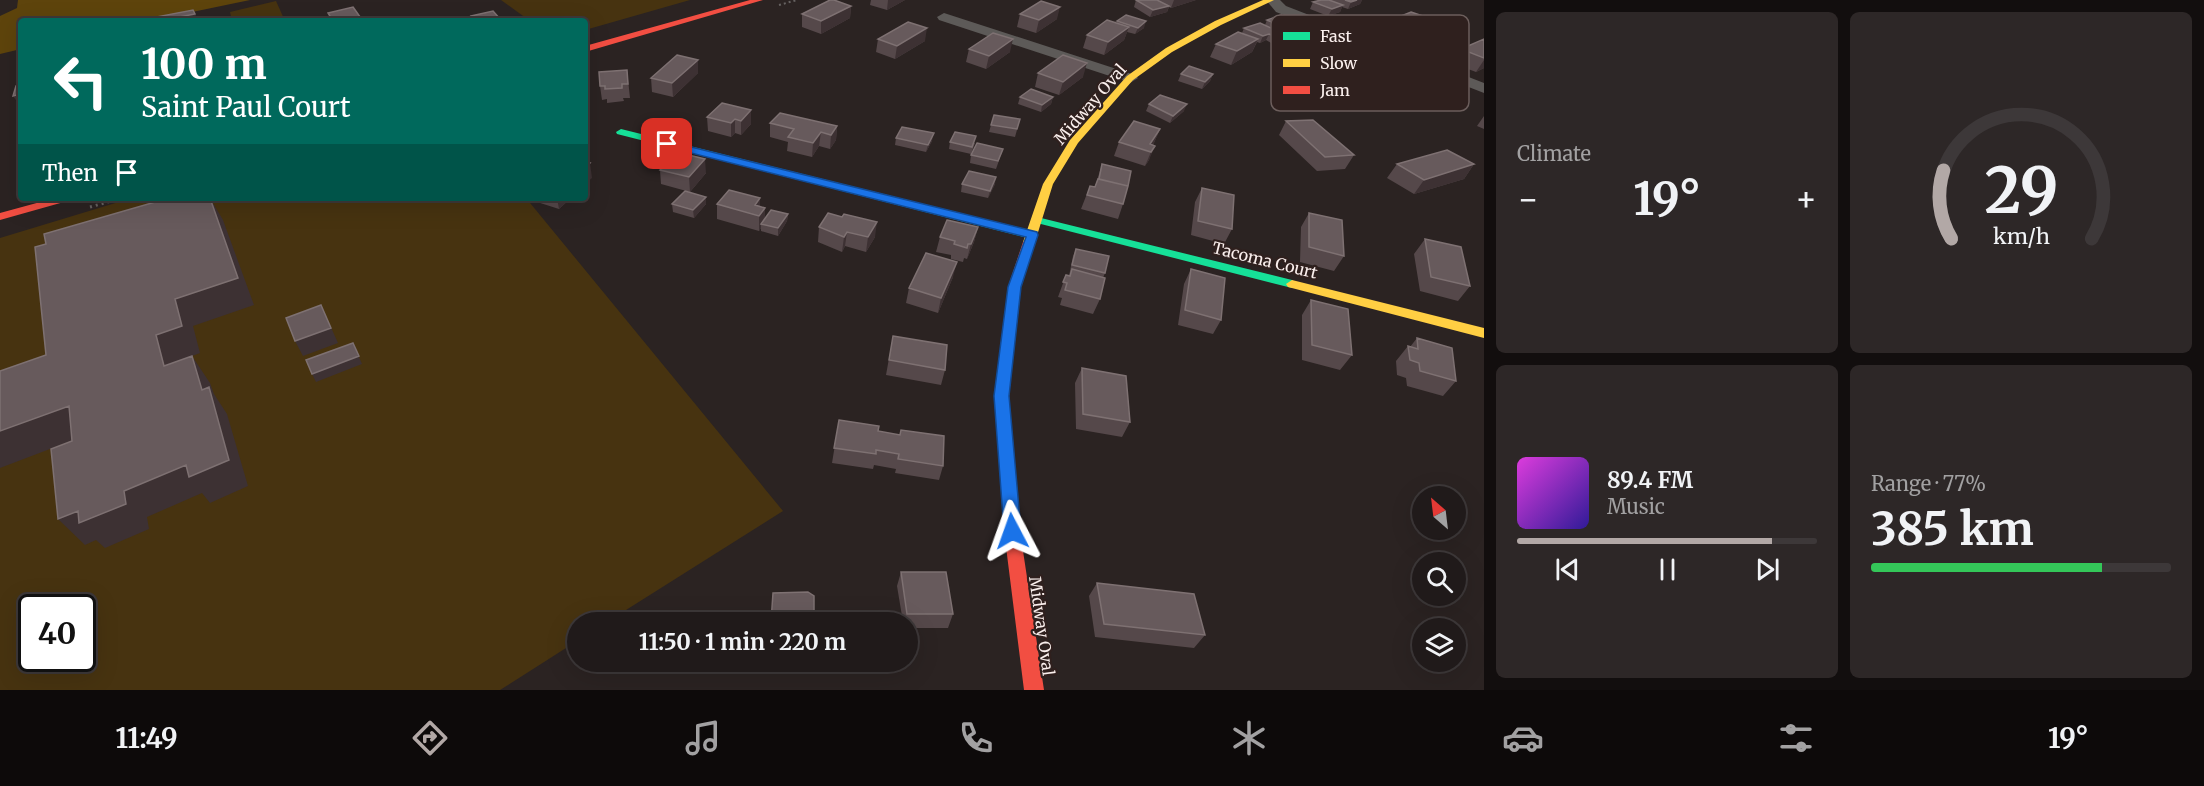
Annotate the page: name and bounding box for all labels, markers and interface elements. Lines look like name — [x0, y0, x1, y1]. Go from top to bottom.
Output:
legend — [1271, 15, 1469, 111]
text: Fast — [1320, 26, 1353, 46]
text: 100 m — [141, 38, 267, 90]
icon: left — [42, 42, 120, 120]
text: Slow — [1320, 53, 1358, 73]
street label: Midway Oval — [1050, 60, 1130, 148]
text: Jam — [1319, 80, 1350, 100]
text: Saint Paul Court — [141, 90, 350, 124]
pin — [641, 118, 692, 169]
icon: arrive — [650, 127, 683, 160]
text: Climate — [1517, 141, 1591, 166]
text: 29 — [1984, 152, 2058, 230]
icon: arrive — [110, 156, 143, 189]
text: Then — [42, 159, 98, 187]
text: 19° — [1633, 171, 1701, 227]
text: − — [1517, 179, 1539, 220]
text: + — [1795, 179, 1817, 220]
text: km/h — [1993, 224, 2049, 251]
street label: Tacoma Court — [1210, 237, 1321, 283]
text: 89.4 FM — [1607, 466, 1693, 494]
text: Range · 77% — [1871, 471, 1986, 496]
north arrow — [1412, 486, 1466, 540]
map controls — [1412, 486, 1466, 672]
text: Music — [1607, 494, 1665, 519]
position arrow — [980, 499, 1044, 563]
text: 385 km — [1871, 501, 2034, 557]
button: search — [1412, 552, 1466, 606]
icon: previous — [1551, 553, 1584, 586]
icon: pause — [1651, 553, 1684, 586]
icon: next — [1751, 553, 1784, 586]
street label: Midway Oval — [1025, 575, 1059, 677]
speed limit sign: 40 — [18, 594, 96, 672]
button: layers — [1412, 618, 1466, 672]
text: 11:50 · 1 min · 220 m — [639, 628, 846, 656]
icon: directions — [409, 717, 451, 759]
icon: music — [682, 717, 724, 759]
icon: phone — [955, 717, 997, 759]
icon: climate — [1228, 717, 1270, 759]
icon: car — [1502, 717, 1544, 759]
icon: filters — [1775, 717, 1817, 759]
text: 11:49 — [116, 721, 178, 755]
text: 19° — [2048, 721, 2088, 755]

